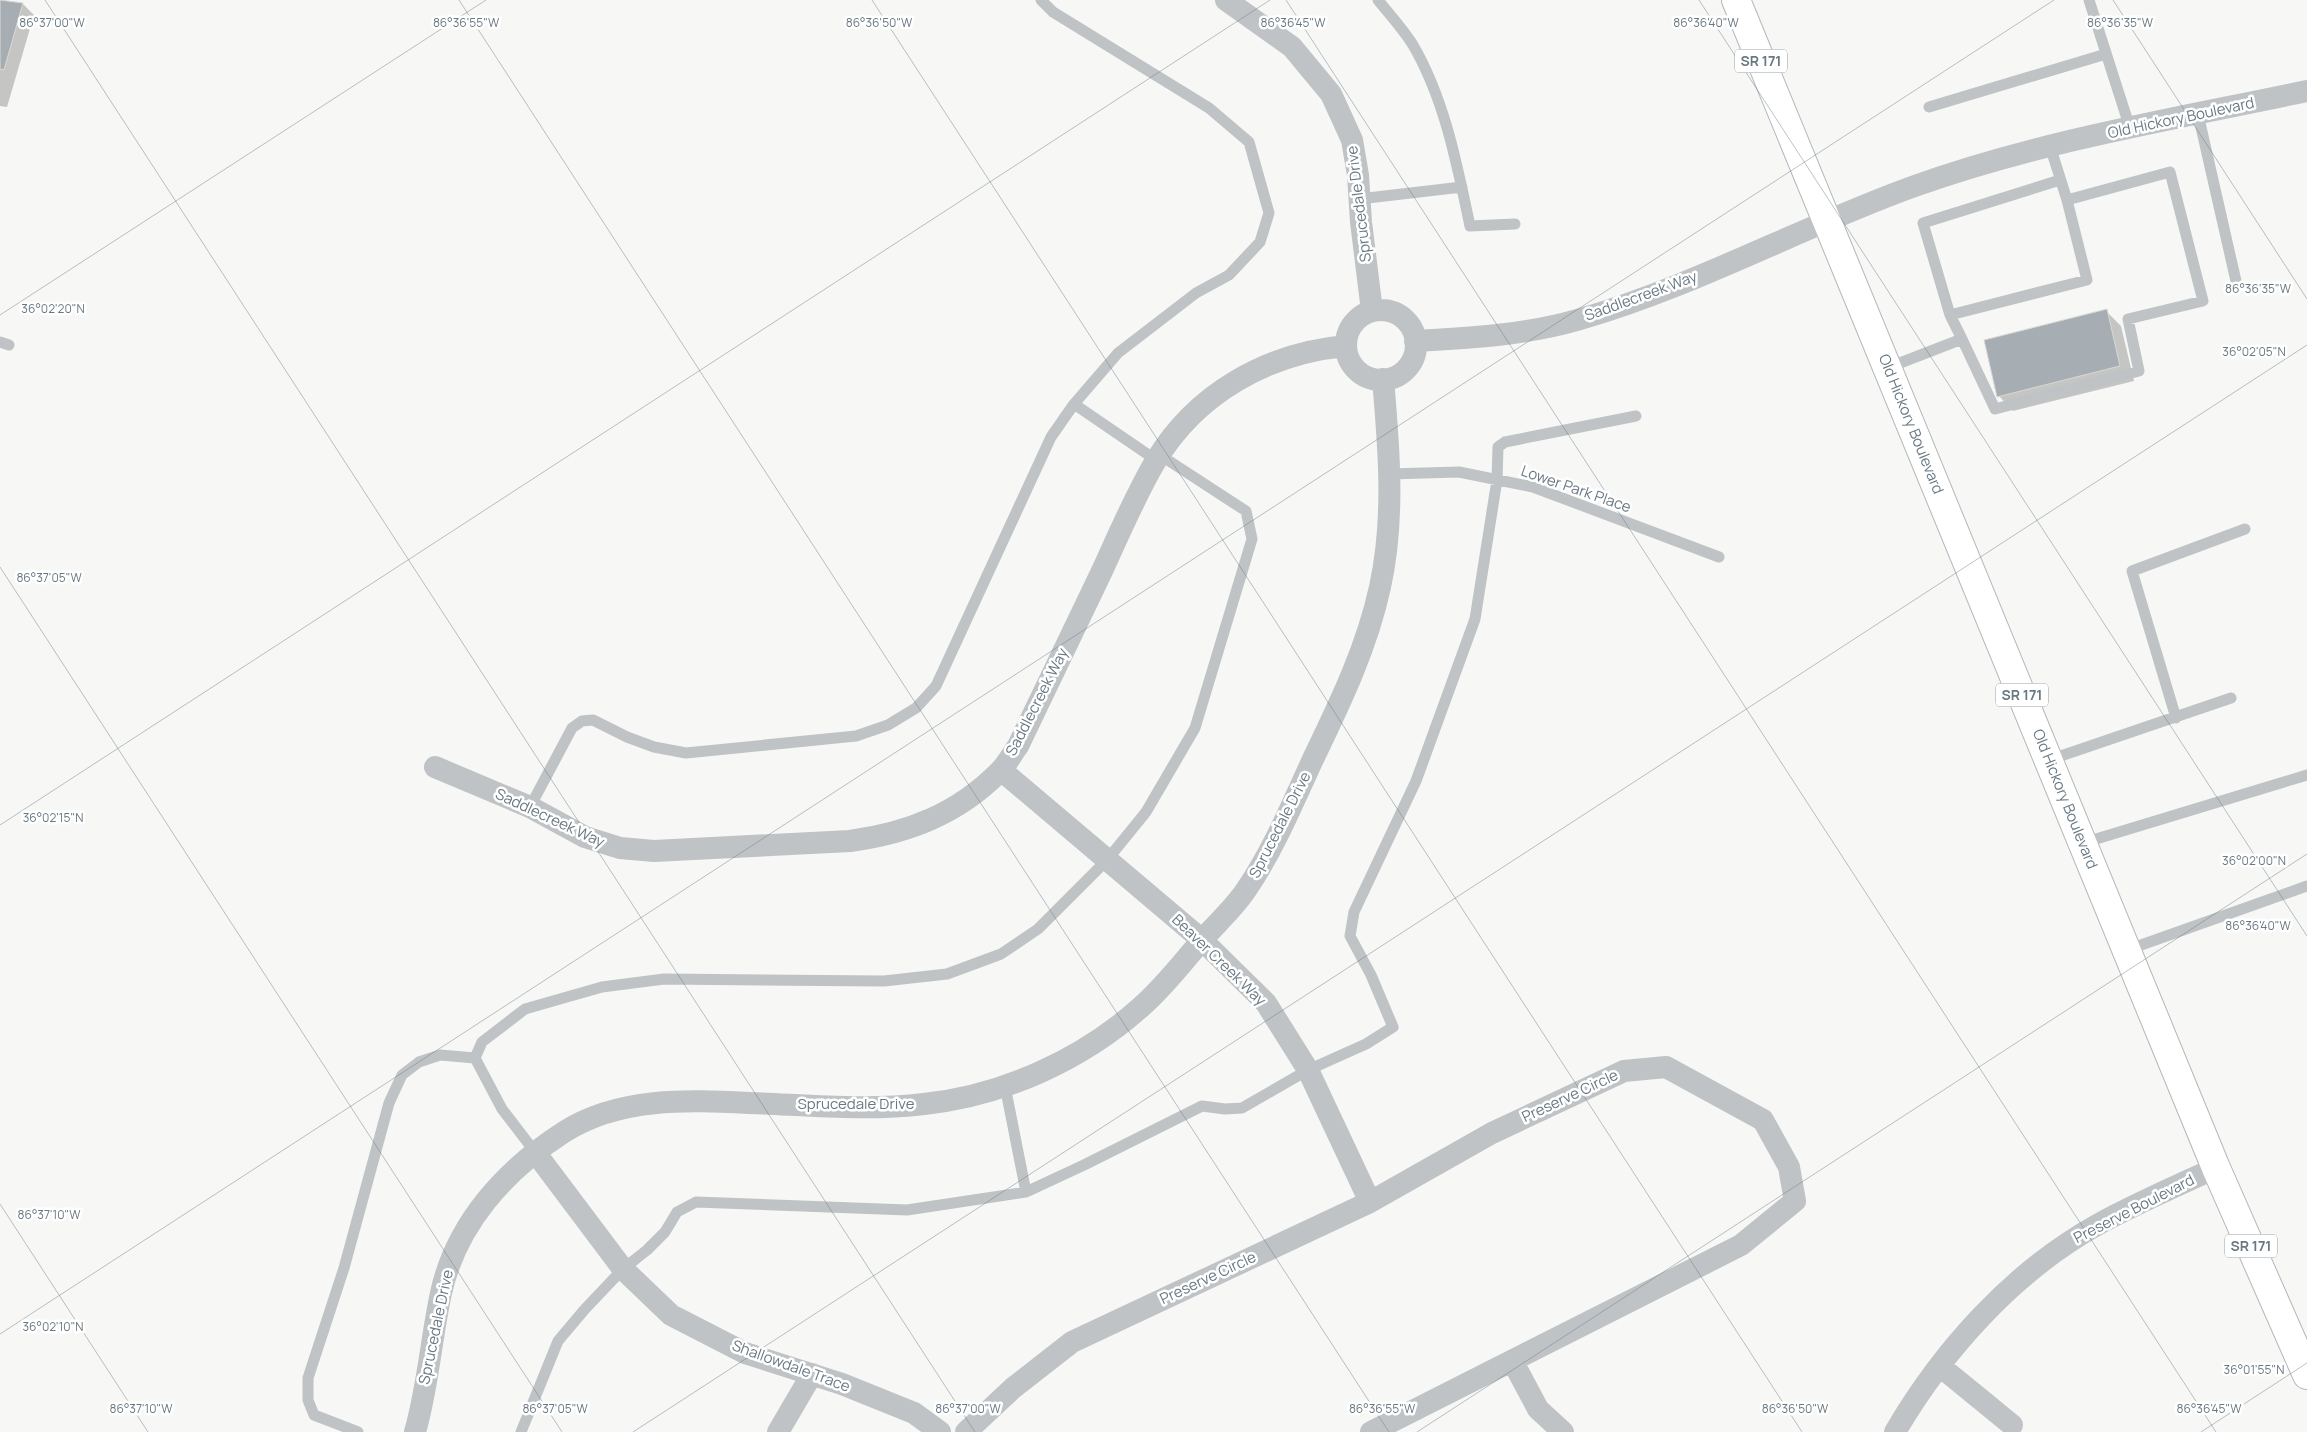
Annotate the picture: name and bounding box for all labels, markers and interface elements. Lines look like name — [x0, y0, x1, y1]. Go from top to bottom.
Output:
text: 86°37'00"W — [19, 14, 86, 31]
text: 86°36'55"W — [433, 14, 500, 31]
text: 86°36'50"W — [846, 14, 913, 31]
text: 86°36'45"W — [1261, 14, 1326, 31]
text: 86°36'40"W — [1673, 14, 1739, 31]
text: 86°36'35"W — [2087, 14, 2154, 31]
road number: SR 171 — [1735, 49, 1787, 72]
street label: Old Hickory Boulevard — [2106, 92, 2256, 143]
street label: Sprucedale Drive — [1341, 145, 1376, 263]
street label: Saddlecreek Way — [1582, 265, 1700, 326]
text: 86°36'35"W — [2225, 280, 2292, 297]
text: 36°02'20"N — [21, 300, 85, 317]
text: 36°02'05"N — [2222, 343, 2286, 360]
street label: Old Hickory Boulevard — [1874, 351, 1949, 497]
street label: Lower Park Place — [1518, 460, 1634, 517]
text: 86°37'05"W — [16, 569, 82, 586]
street label: Saddlecreek Way — [1000, 644, 1073, 759]
road number: SR 171 — [1996, 684, 2048, 706]
street label: Old Hickory Boulevard — [2028, 726, 2103, 872]
street label: Sprucedale Drive — [1244, 768, 1316, 882]
street label: Saddlecreek Way — [492, 783, 608, 852]
text: 36°02'15"N — [23, 809, 83, 826]
text: 36°02'00"N — [2222, 852, 2286, 869]
street label: Beaver Creek Way — [1168, 909, 1271, 1010]
text: 86°36'40"W — [2225, 917, 2291, 934]
street label: Preserve Circle — [1518, 1064, 1622, 1127]
street label: Sprucedale Drive — [798, 1093, 915, 1114]
street label: Preserve Boulevard — [2070, 1169, 2198, 1248]
text: 86°37'10"W — [18, 1206, 81, 1223]
road number: SR 171 — [2225, 1234, 2277, 1258]
street label: Preserve Circle — [1156, 1246, 1260, 1309]
street label: Sprucedale Drive — [413, 1267, 458, 1386]
text: 36°02'10"N — [22, 1318, 84, 1335]
street label: Shallowdale Trace — [729, 1334, 853, 1397]
text: 36°01'55"N — [2224, 1361, 2284, 1378]
text: 86°37'10"W — [110, 1400, 173, 1417]
text: 86°37'05"W — [522, 1400, 588, 1417]
text: 86°37'00"W — [935, 1400, 1002, 1417]
text: 86°36'55"W — [1349, 1400, 1416, 1417]
text: 86°36'50"W — [1762, 1400, 1829, 1417]
text: 86°36'45"W — [2177, 1400, 2242, 1417]

